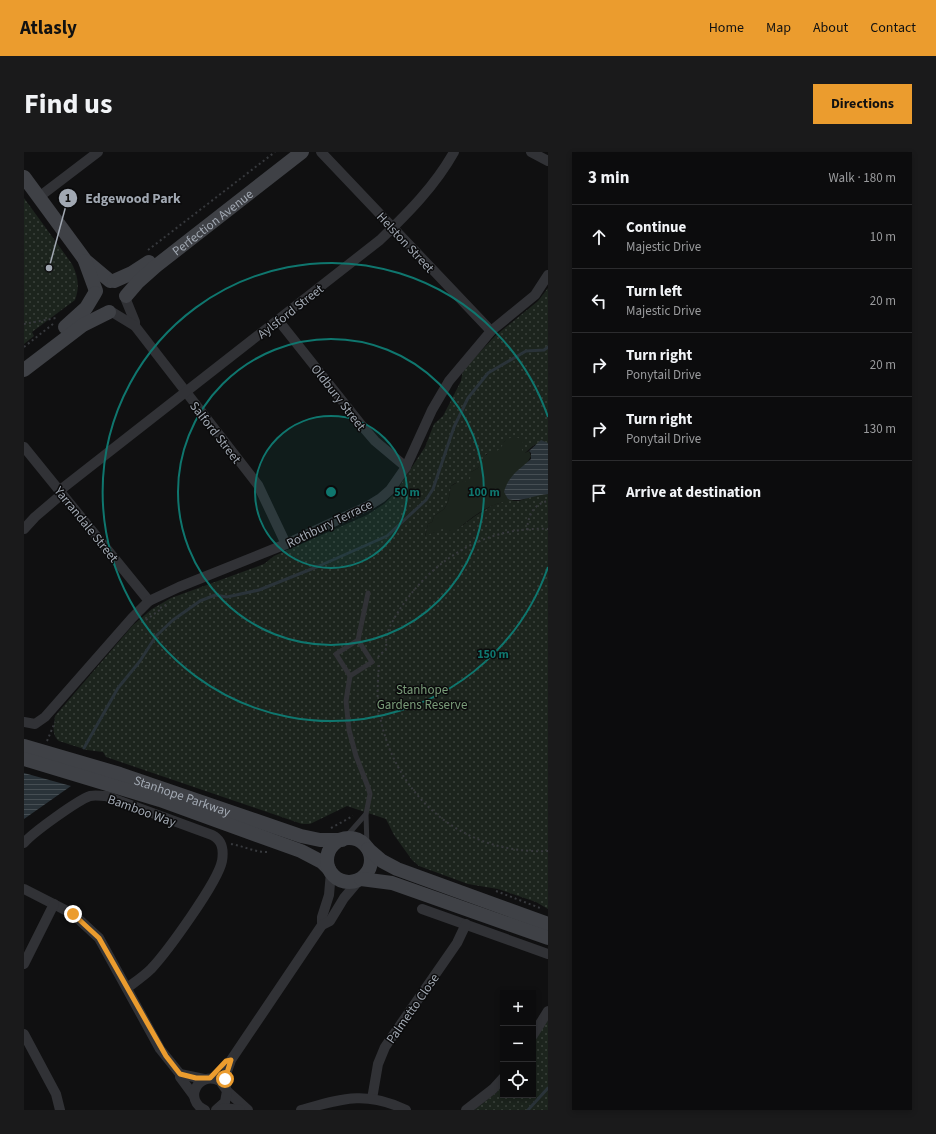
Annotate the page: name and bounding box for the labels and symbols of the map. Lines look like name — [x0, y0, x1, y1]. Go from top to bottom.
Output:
callout: Edgewood Park — [58, 185, 189, 211]
street label: Perfection Avenue — [169, 185, 257, 260]
text: Edgewood Park — [85, 189, 181, 209]
text: 1 — [65, 190, 71, 207]
street label: Helston Street — [372, 208, 439, 277]
street label: Aylsford Street — [254, 280, 328, 343]
street label: Oldbury Street — [307, 361, 370, 435]
street label: Salford Street — [185, 398, 246, 468]
street label: Yarrandale Street — [49, 482, 123, 567]
text: 50 m — [394, 484, 420, 501]
text: 100 m — [468, 484, 500, 501]
centre of rings — [324, 485, 338, 499]
street label: Rothbury Terrace — [284, 495, 375, 552]
text: 150 m — [477, 646, 509, 663]
park label: Stanhope Gardens Reserve — [377, 681, 467, 714]
street label: Stanhope Parkway — [131, 771, 233, 821]
street label: Bamboo Way — [105, 790, 178, 832]
route end — [64, 905, 82, 923]
street label: Palmetto Close — [382, 970, 444, 1047]
route start — [216, 1070, 234, 1088]

